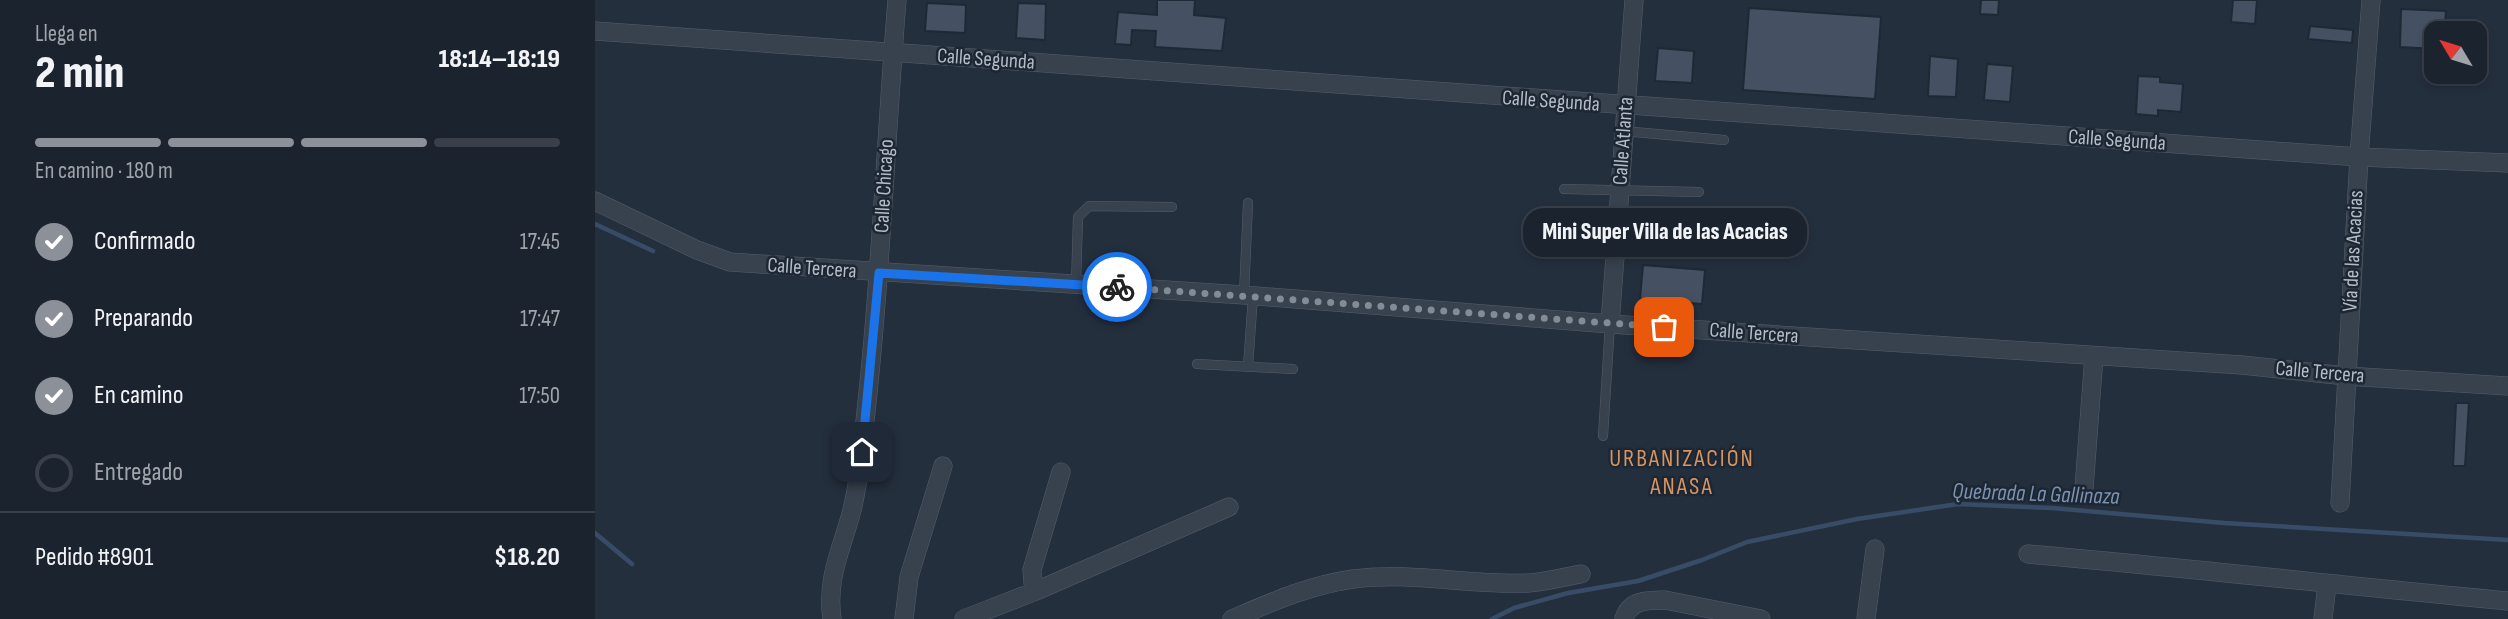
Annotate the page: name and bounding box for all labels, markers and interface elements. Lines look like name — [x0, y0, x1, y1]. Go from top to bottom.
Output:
text: Llega en — [35, 20, 98, 48]
north arrow — [2424, 21, 2487, 84]
map controls — [2424, 21, 2487, 84]
street label: Calle Segunda — [936, 43, 1036, 75]
text: 18:14–18:19 — [439, 44, 560, 75]
text: 2 min — [35, 46, 124, 101]
street label: Calle Segunda — [1501, 85, 1601, 117]
street label: Calle Atlanta — [1607, 96, 1639, 186]
street label: Calle Segunda — [2067, 124, 2167, 156]
street label: Calle Chicago — [869, 139, 899, 233]
text: En camino · 180 m — [35, 157, 173, 185]
street label: Vía de las Acacias — [2337, 190, 2369, 312]
callout: Mini Super Villa de las Acacias — [1522, 208, 1806, 257]
text: Mini Super Villa de las Acacias — [1542, 218, 1788, 246]
icon: check — [35, 223, 73, 261]
text: Confirmado — [94, 226, 195, 257]
text: 17:45 — [520, 228, 560, 256]
street label: Calle Tercera — [767, 252, 857, 284]
courier — [1082, 252, 1152, 322]
icon: bike — [1098, 268, 1136, 306]
pin — [1634, 297, 1694, 357]
icon: check — [35, 300, 73, 338]
text: Preparando — [94, 303, 193, 334]
text: 17:47 — [520, 305, 560, 333]
icon: bag — [1645, 308, 1683, 346]
street label: Calle Tercera — [1709, 317, 1799, 349]
street label: Calle Tercera — [2274, 356, 2366, 388]
icon: check — [35, 377, 73, 415]
text: En camino — [94, 380, 184, 411]
text: 17:50 — [519, 382, 560, 410]
pin — [832, 422, 892, 482]
icon: home — [843, 433, 881, 471]
district label: URBANIZACIÓN ANASA — [1609, 444, 1755, 501]
text: Entregado — [94, 457, 183, 488]
water label: Quebrada La Gallinaza — [1952, 477, 2121, 511]
text: Pedido #8901 — [35, 542, 153, 573]
text: $18.20 — [494, 542, 560, 573]

